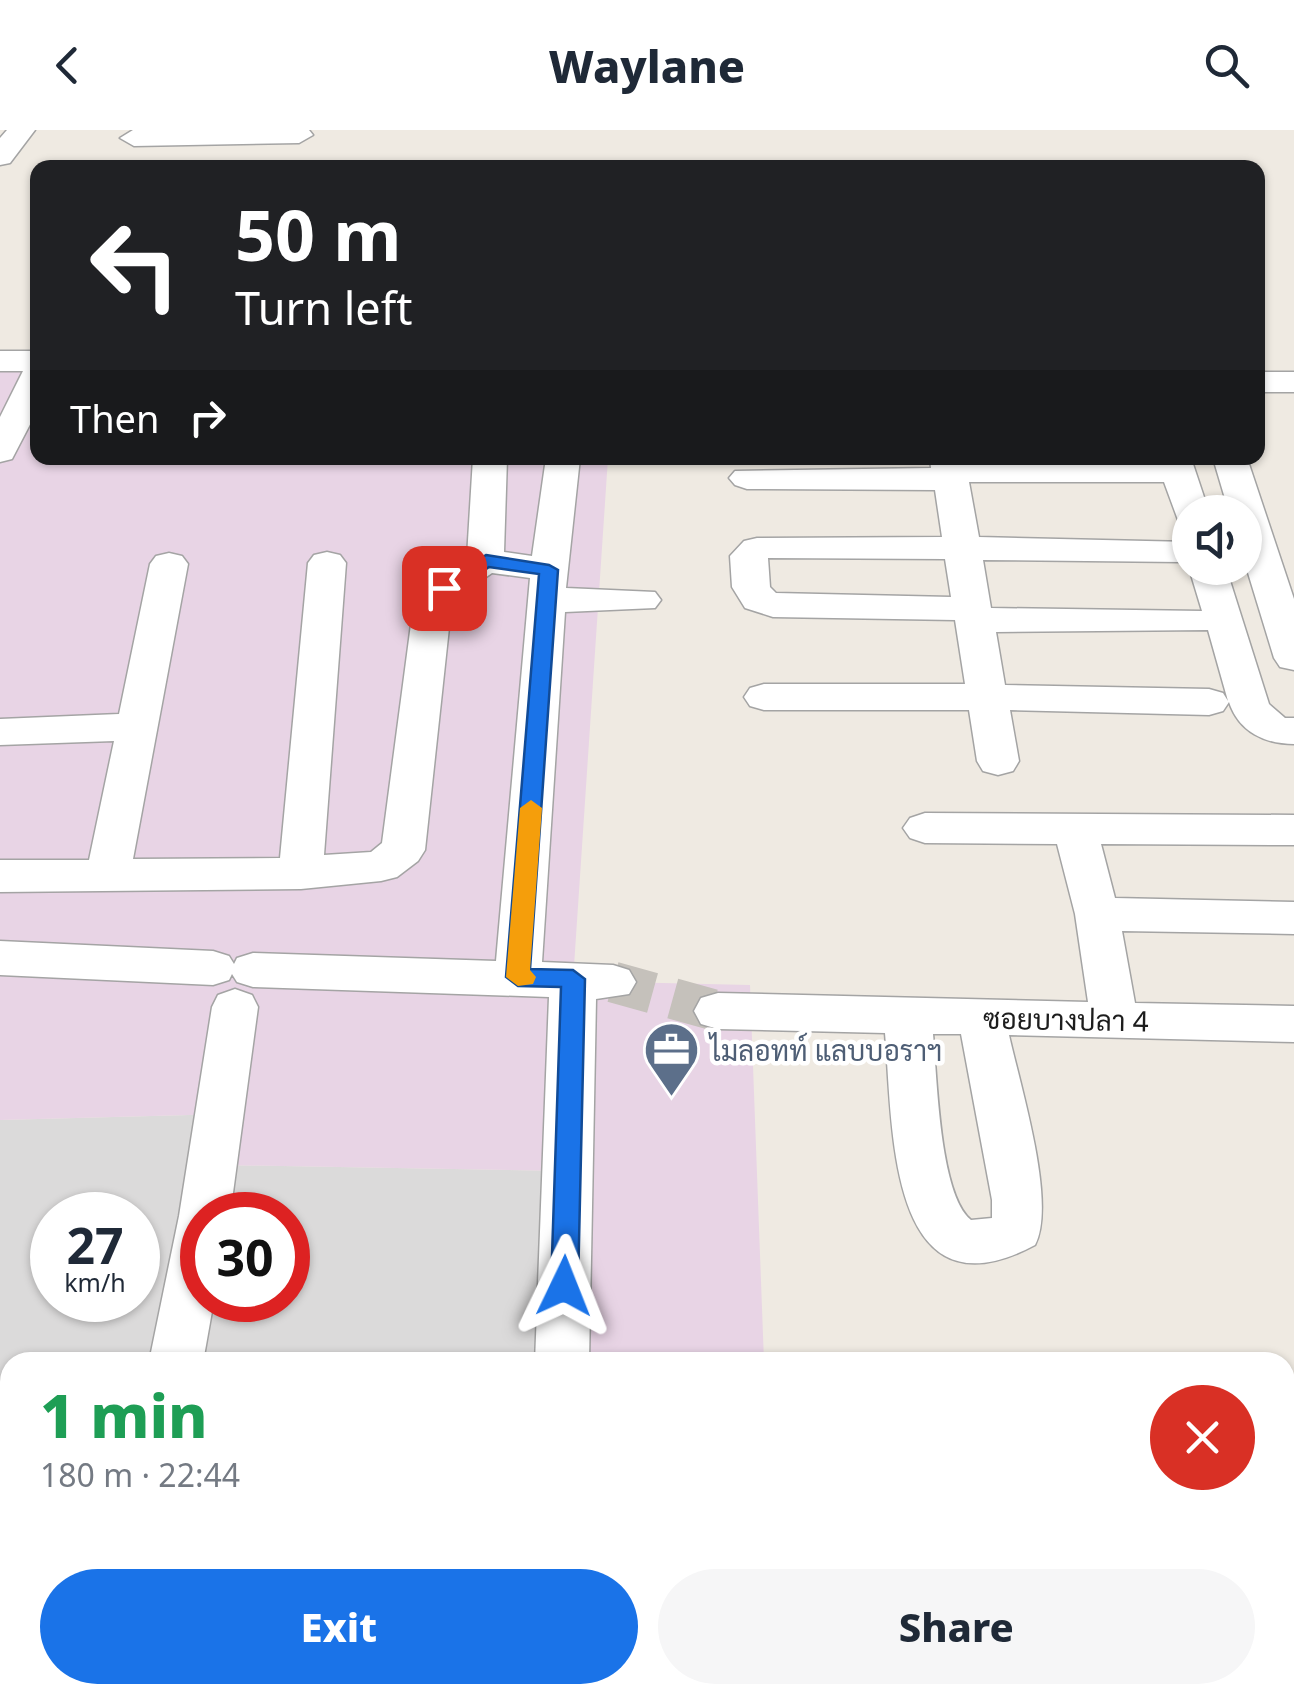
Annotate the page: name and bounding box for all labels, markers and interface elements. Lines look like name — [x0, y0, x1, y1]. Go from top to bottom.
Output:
text: Waylane — [549, 35, 745, 96]
icon: back — [40, 38, 95, 93]
icon: search — [1199, 38, 1254, 93]
text: 50 m — [235, 186, 402, 282]
icon: left — [70, 200, 200, 330]
text: Turn left — [235, 277, 412, 338]
icon: right — [180, 390, 235, 445]
text: Then — [70, 392, 160, 444]
map controls — [1172, 495, 1262, 585]
button: sound — [1172, 495, 1262, 585]
pin — [402, 546, 487, 631]
icon: arrive — [417, 561, 472, 616]
street label: ซอยบางปลา 4 — [983, 999, 1149, 1039]
office icon: ไมลอทท์ แลบบอราฯ — [641, 1020, 701, 1099]
place label: ไมลอทท์ แลบบอราฯ — [708, 1031, 942, 1069]
speed limit sign: 30 — [180, 1192, 310, 1322]
text: 27 — [66, 1211, 124, 1279]
position arrow — [512, 1234, 616, 1338]
text: km/h — [64, 1265, 126, 1299]
text: 1 min — [40, 1374, 208, 1456]
button: close — [1150, 1385, 1255, 1490]
text: 180 m · 22:44 — [40, 1453, 240, 1496]
button: Exit — [40, 1569, 638, 1684]
button: Share — [658, 1569, 1255, 1684]

